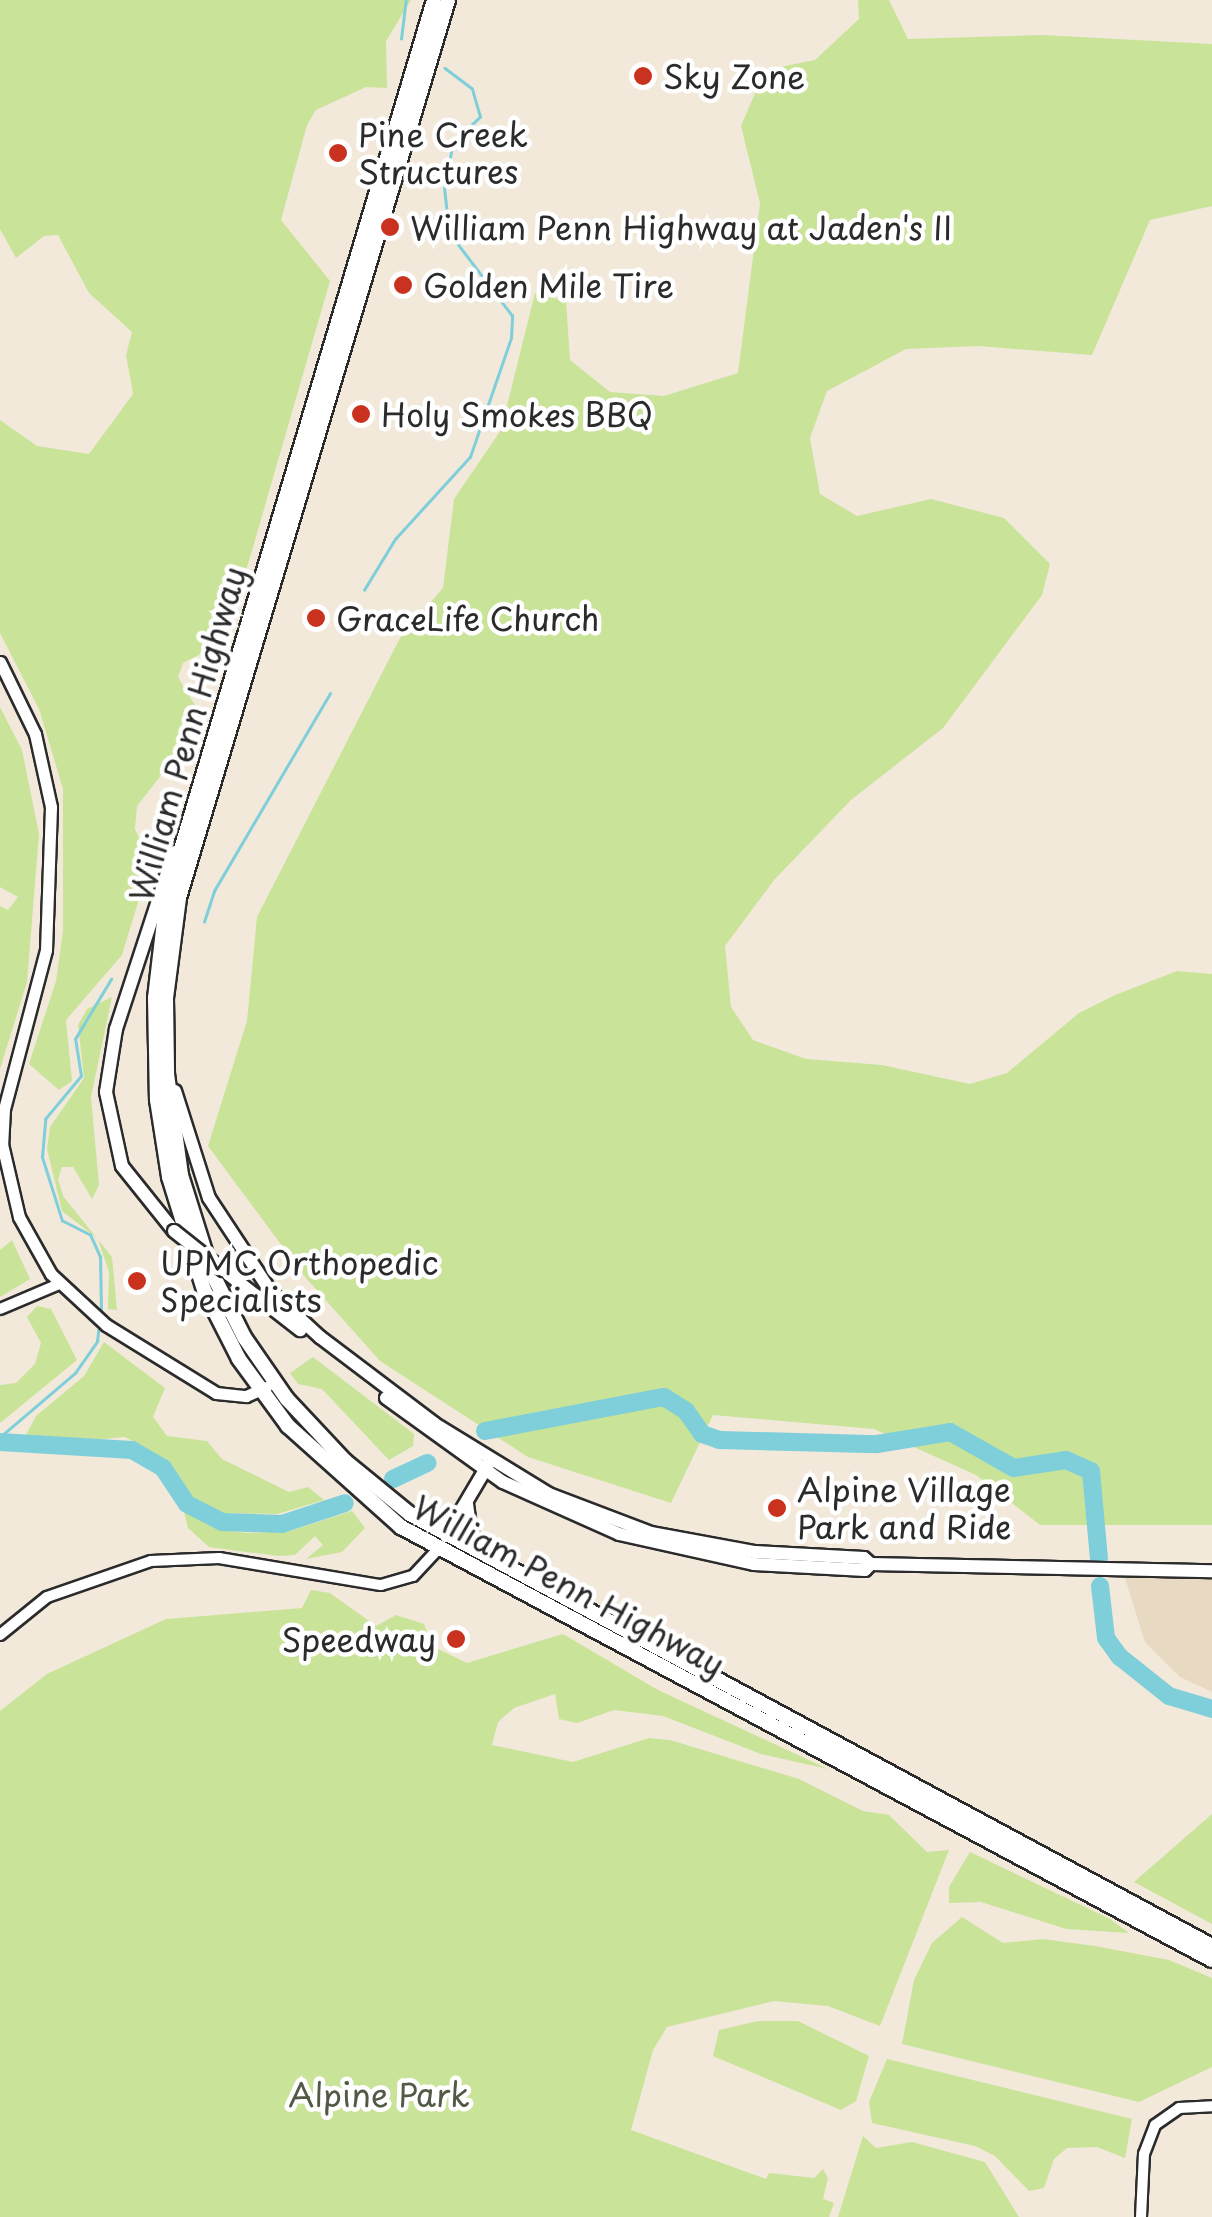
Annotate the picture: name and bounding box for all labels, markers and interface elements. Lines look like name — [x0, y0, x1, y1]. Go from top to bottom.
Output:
place label: Sky Zone — [663, 57, 806, 95]
marker: Sky Zone — [632, 65, 654, 87]
place label: Pine Creek Structures — [358, 116, 527, 191]
marker: Pine Creek Structures — [327, 142, 349, 164]
place label: William Penn Highway at Jaden's II — [410, 208, 953, 246]
marker: William Penn Highway at Jaden's II — [379, 216, 401, 238]
place label: Golden Mile Tire — [423, 266, 677, 304]
marker: Golden Mile Tire — [392, 274, 414, 296]
place label: Holy Smokes BBQ — [381, 395, 657, 433]
marker: Holy Smokes BBQ — [350, 403, 372, 425]
street label: William Penn Highway — [121, 562, 253, 906]
place label: GraceLife Church — [336, 599, 602, 637]
marker: GraceLife Church — [305, 607, 327, 629]
place label: UPMC Orthopedic Specialists — [160, 1244, 439, 1319]
marker: UPMC Orthopedic Specialists — [124, 1268, 150, 1294]
place label: Alpine Village Park and Ride — [797, 1471, 1014, 1546]
street label: William Penn Highway — [407, 1487, 731, 1683]
marker: Alpine Village Park and Ride — [766, 1497, 788, 1519]
place label: Speedway — [282, 1620, 436, 1658]
marker: Speedway — [445, 1628, 467, 1650]
park label: Alpine Park — [288, 2075, 470, 2113]

